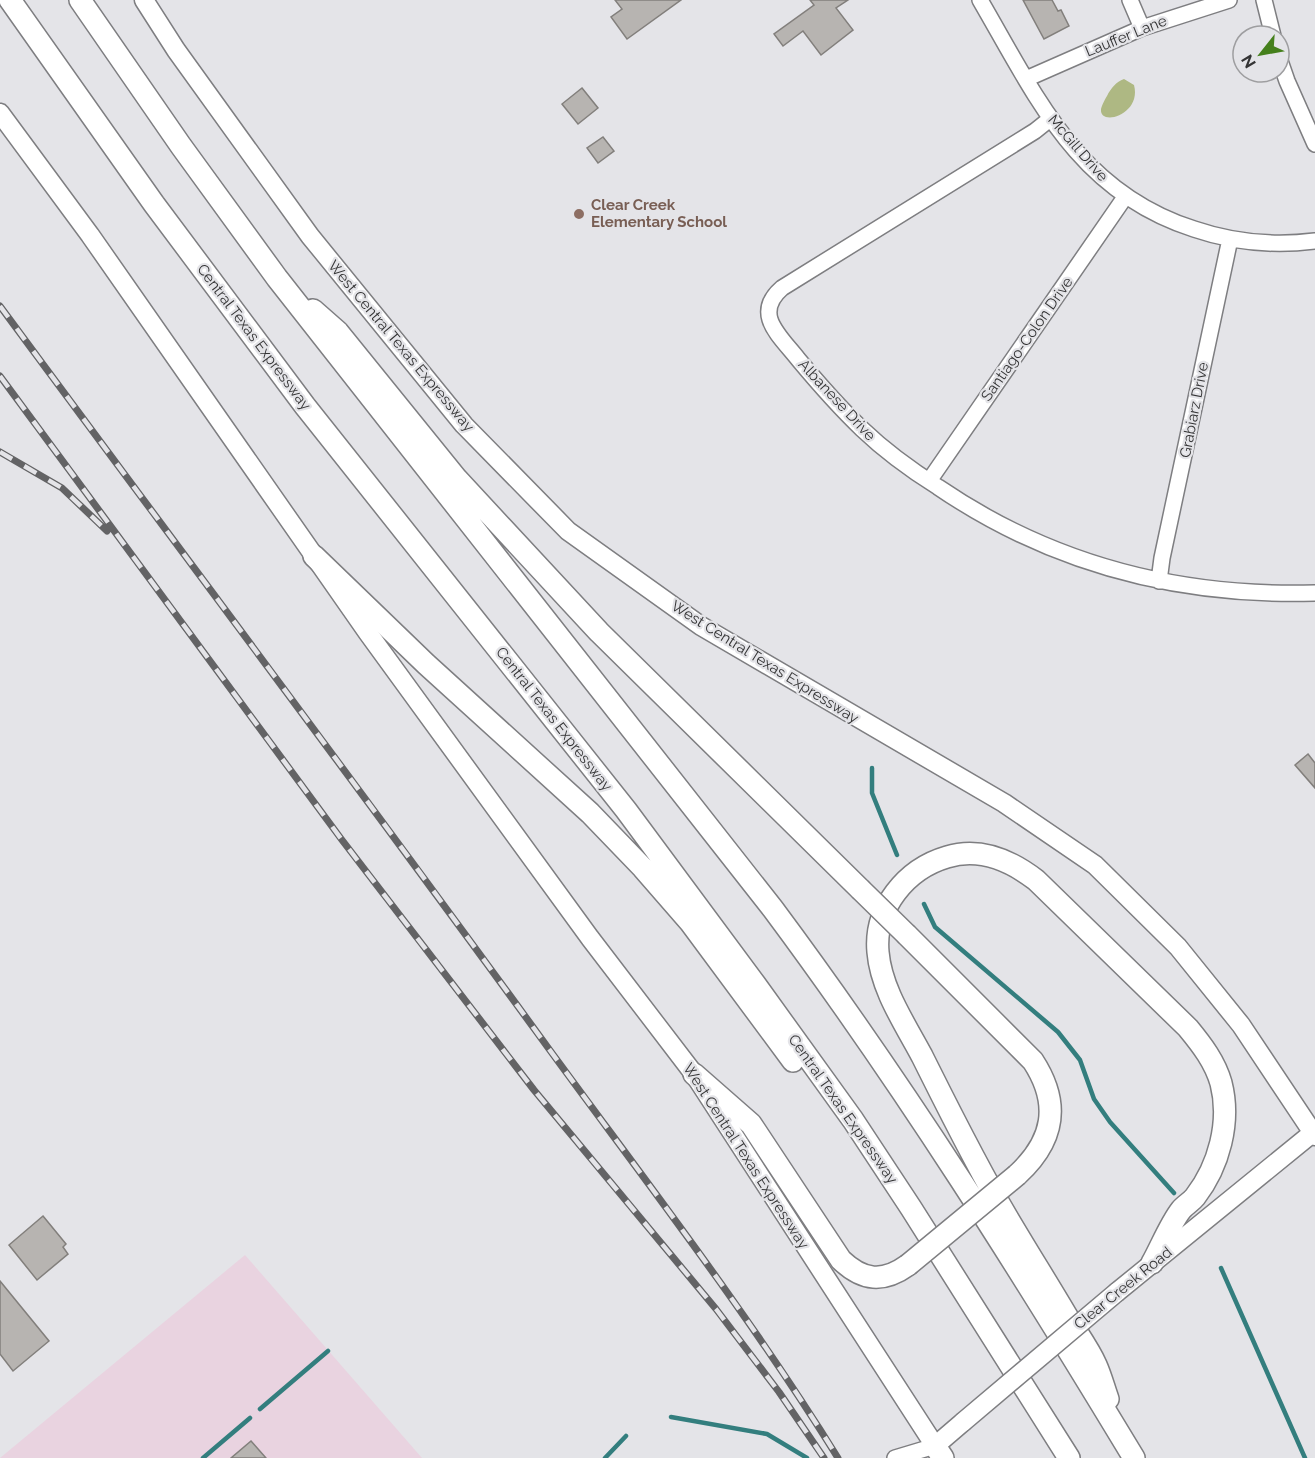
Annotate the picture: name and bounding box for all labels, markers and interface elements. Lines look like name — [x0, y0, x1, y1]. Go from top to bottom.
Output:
street label: Lauffer Lane — [1083, 11, 1170, 61]
north arrow — [1231, 24, 1291, 84]
text: N — [1237, 51, 1260, 72]
street label: McGill Drive — [1044, 111, 1112, 185]
place label: Clear Creek Elementary School — [591, 196, 727, 231]
marker: Clear Creek Elementary School — [572, 207, 586, 221]
street label: West Central Texas Expressway — [324, 257, 478, 435]
street label: Central Texas Expressway — [193, 260, 315, 414]
street label: Santiago-Colon Drive — [977, 273, 1077, 405]
street label: Albanese Drive — [795, 356, 879, 445]
street label: Grabiarz Drive — [1176, 360, 1212, 459]
street label: West Central Texas Expressway — [668, 597, 862, 727]
street label: Central Texas Expressway — [492, 643, 616, 795]
street label: Central Texas Expressway — [785, 1031, 901, 1187]
street label: West Central Texas Expressway — [679, 1060, 813, 1252]
street label: Clear Creek Road — [1070, 1243, 1176, 1333]

